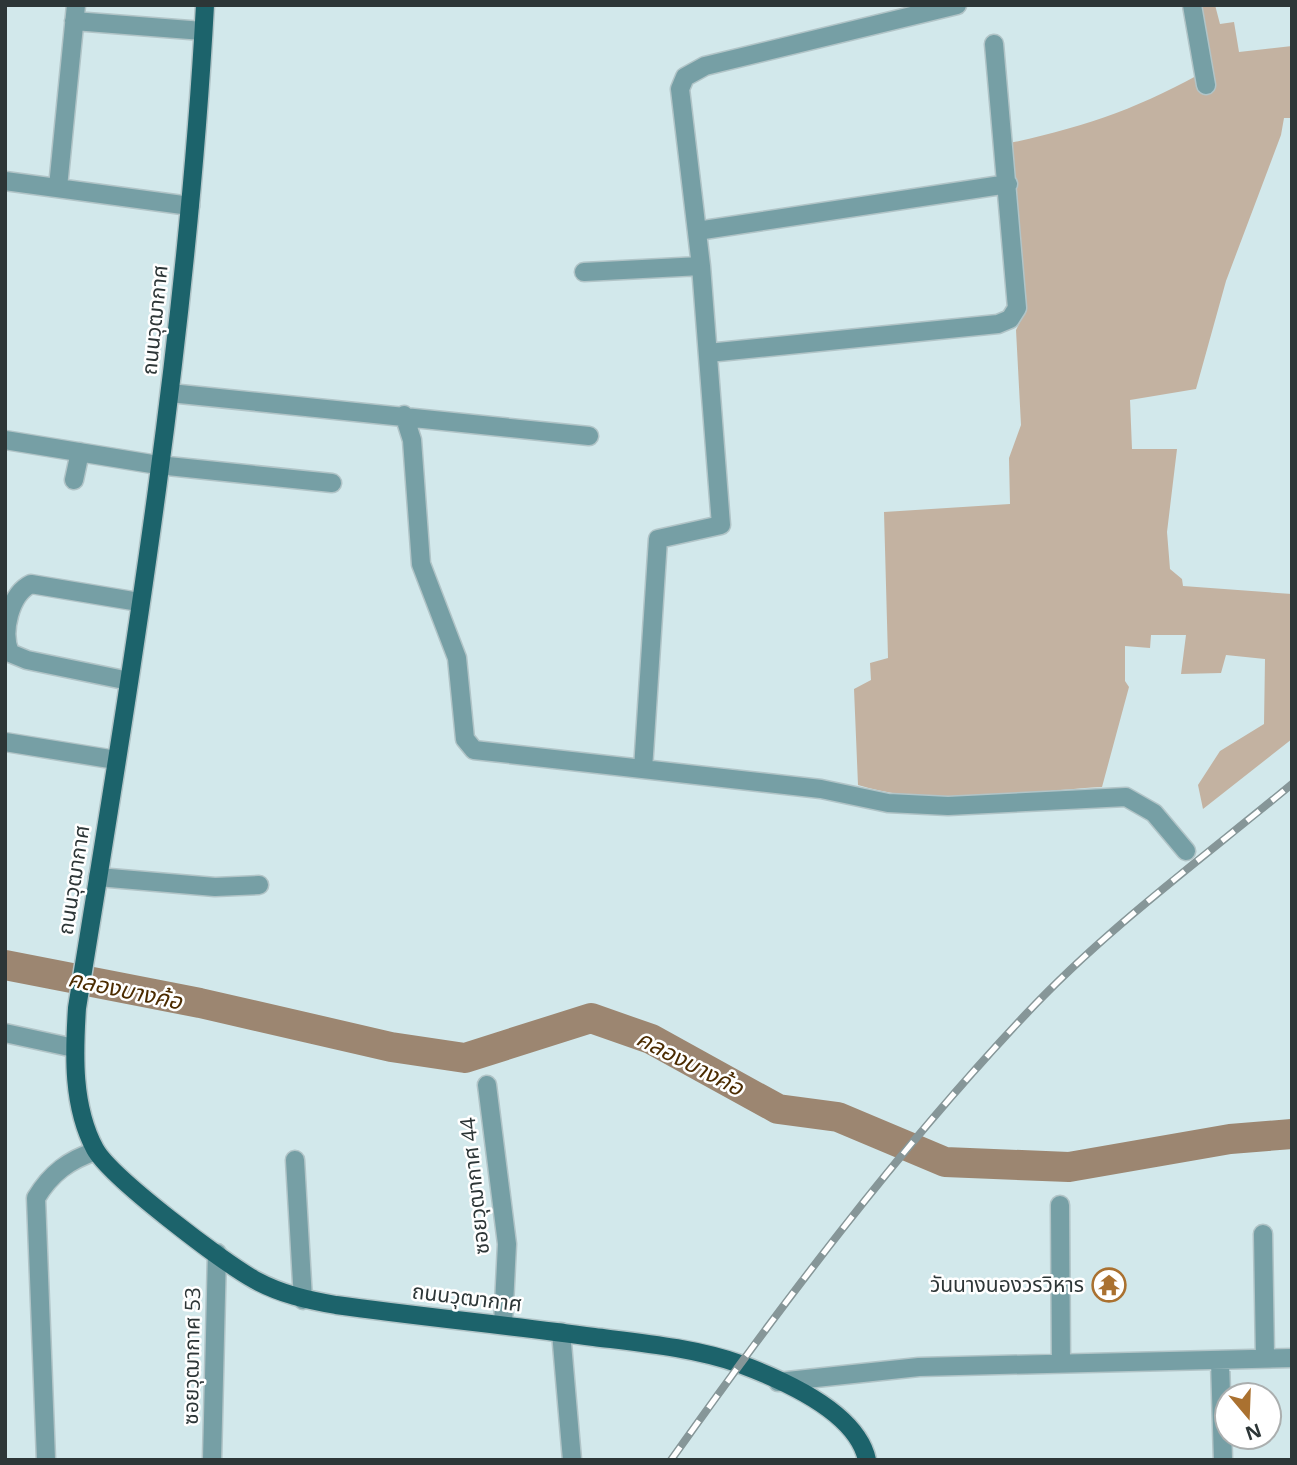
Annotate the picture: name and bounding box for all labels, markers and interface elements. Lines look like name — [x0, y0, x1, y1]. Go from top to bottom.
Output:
street label: ถนนวุฒากาศ — [134, 263, 174, 376]
street label: ถนนวุฒากาศ — [51, 823, 95, 937]
water label: คลองบางค้อ — [65, 961, 186, 1017]
water label: คลองบางค้อ — [632, 1022, 750, 1103]
street label: ซอยวุฒากาศ 44 — [453, 1116, 495, 1256]
temple icon: วันนางนองวรวิหาร — [1090, 1266, 1128, 1304]
place label: วันนางนองวรวิหาร — [930, 1270, 1084, 1298]
street label: ถนนวุฒากาศ — [411, 1276, 524, 1318]
street label: ซอยวุฒากาศ 53 — [176, 1287, 206, 1425]
north arrow — [1213, 1381, 1283, 1451]
text: N — [1242, 1417, 1265, 1447]

